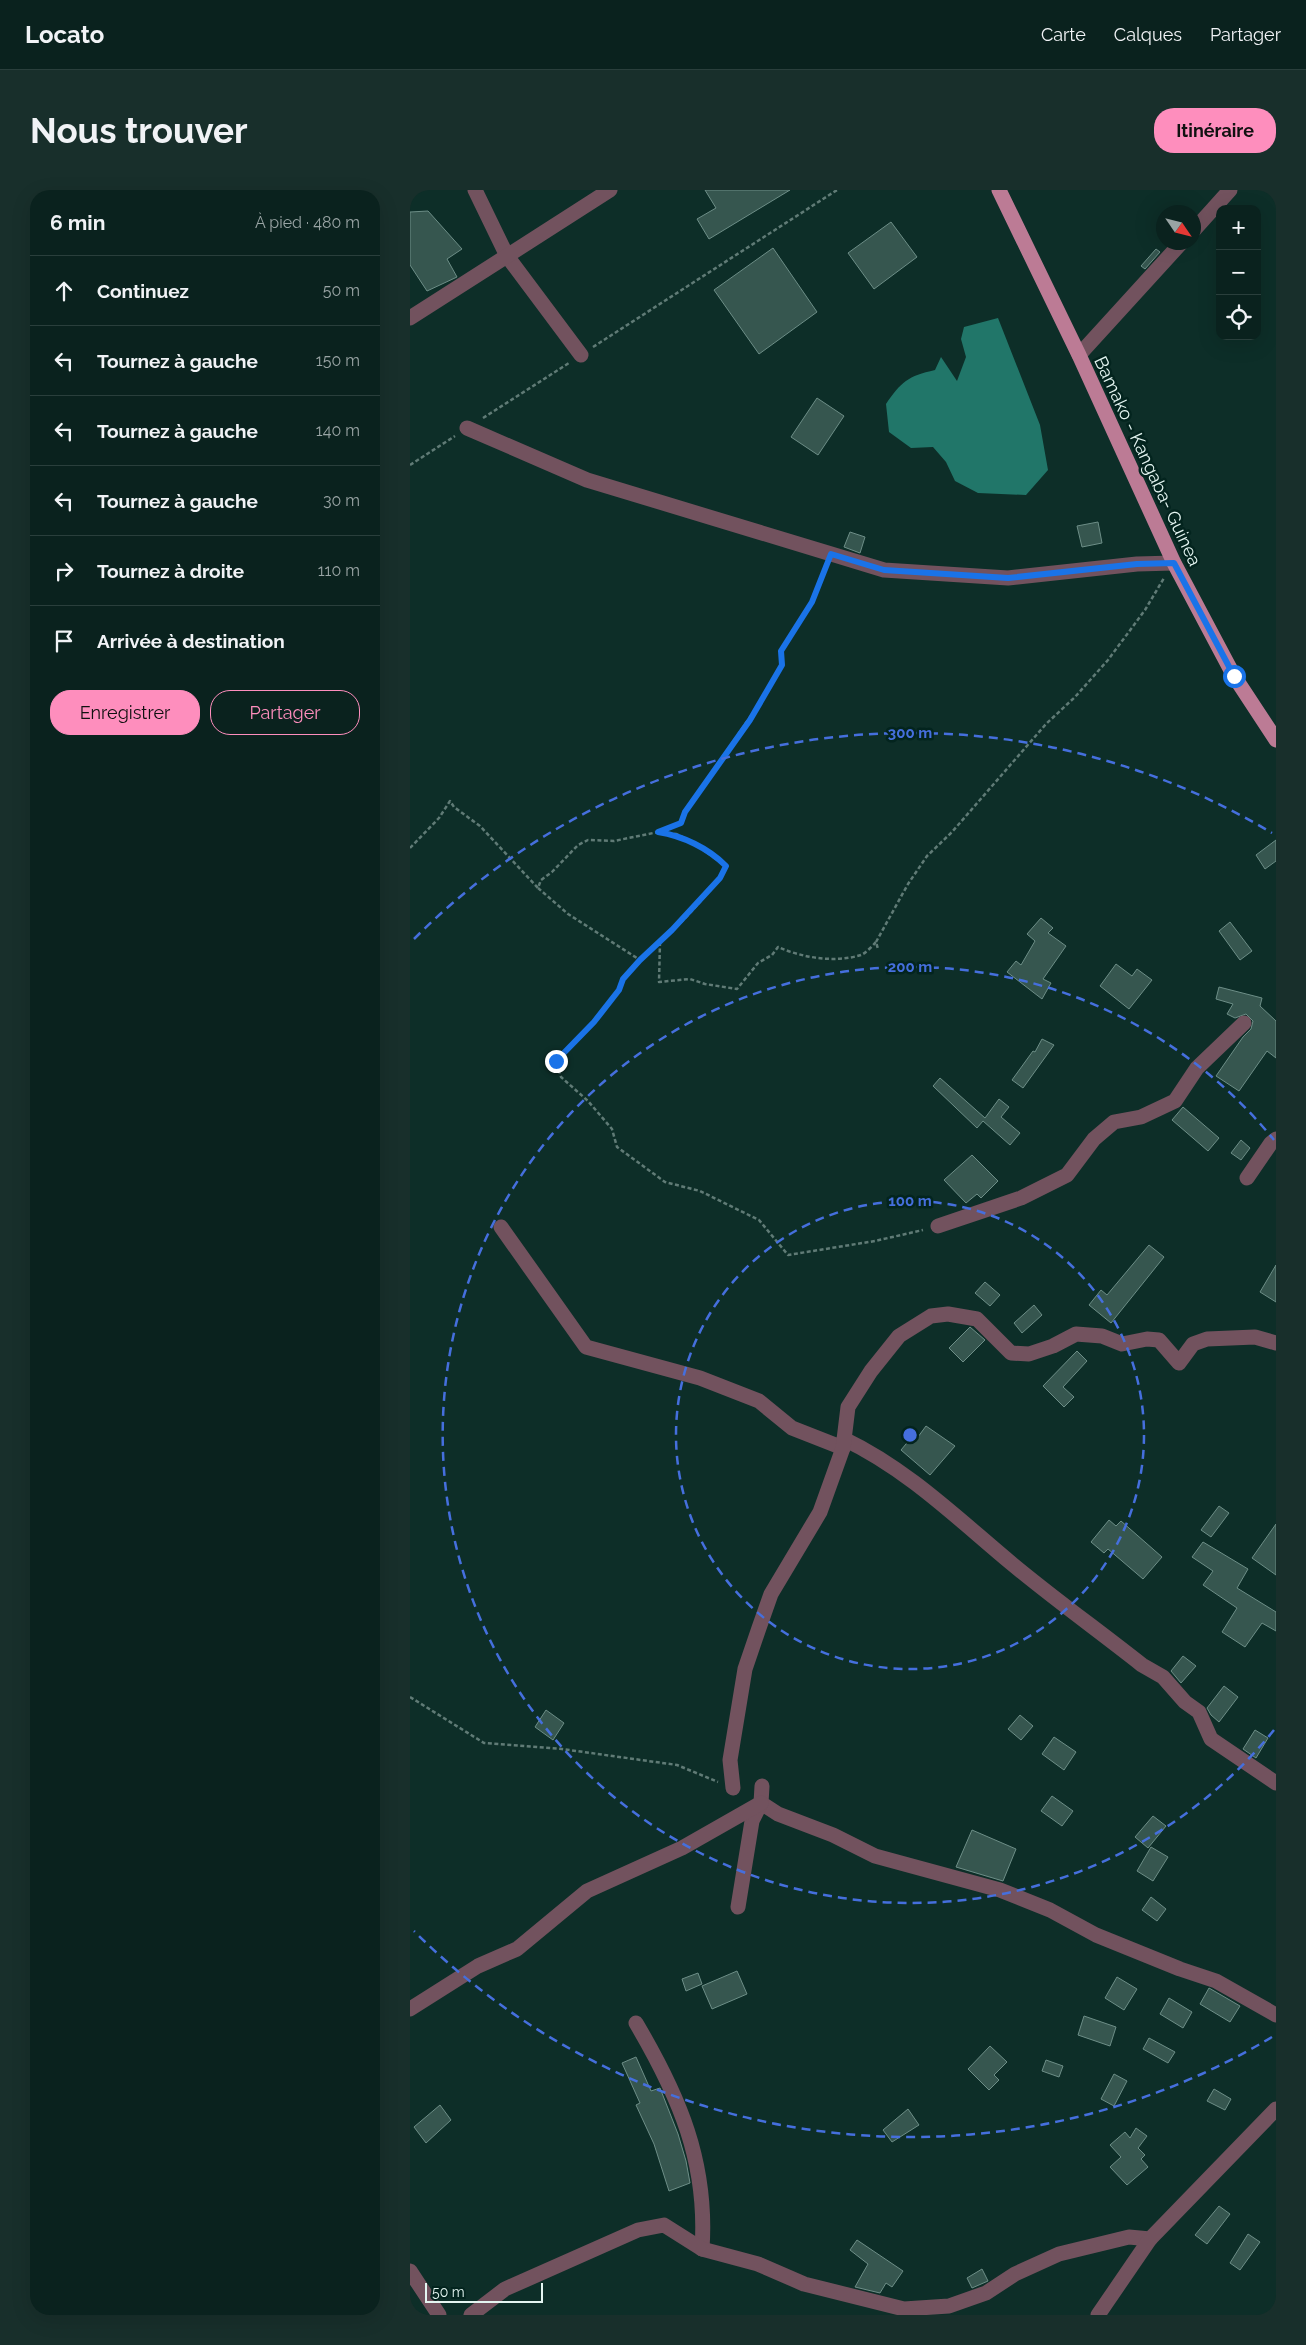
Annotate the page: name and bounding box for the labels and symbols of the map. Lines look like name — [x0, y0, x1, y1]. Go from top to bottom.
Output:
north arrow — [1156, 205, 1201, 250]
street label: Bamako - Kangaba- Guinea — [1090, 353, 1206, 569]
route start — [1223, 665, 1246, 688]
text: 300 m — [888, 724, 932, 742]
text: 200 m — [888, 958, 932, 976]
route end — [545, 1050, 568, 1073]
text: 100 m — [888, 1192, 932, 1210]
centre of rings — [901, 1426, 919, 1444]
scale bar — [425, 2280, 542, 2303]

